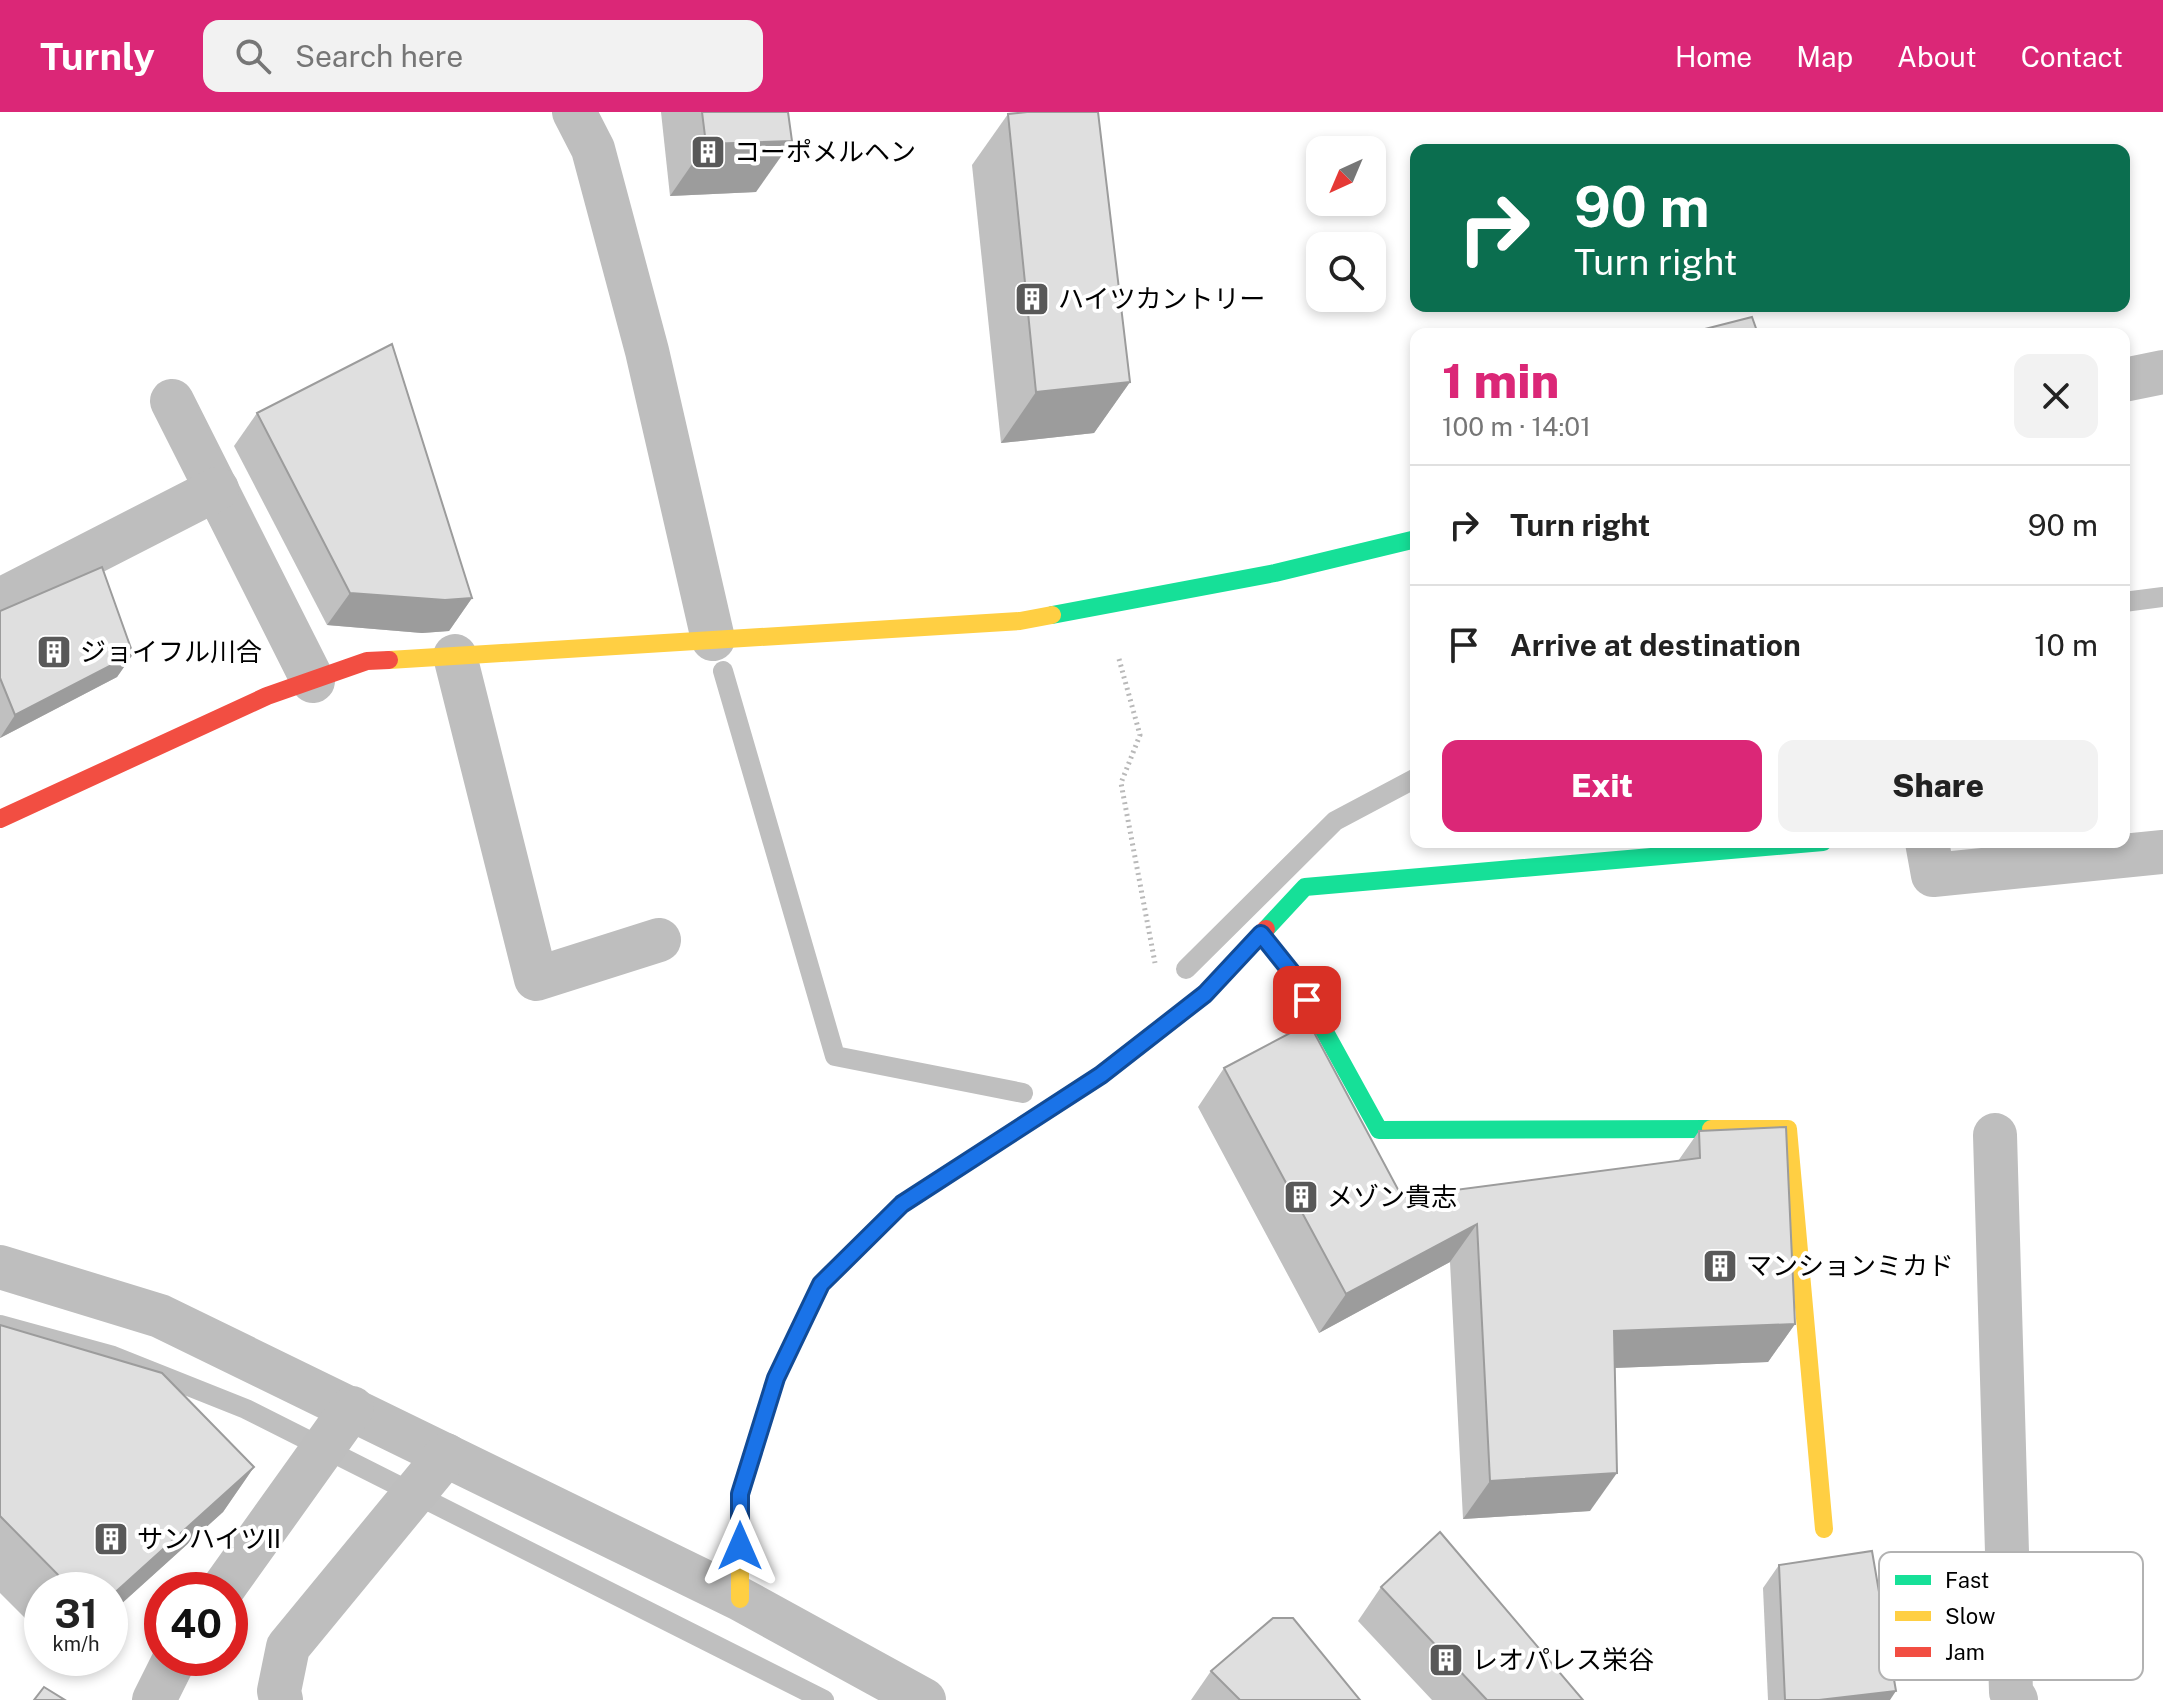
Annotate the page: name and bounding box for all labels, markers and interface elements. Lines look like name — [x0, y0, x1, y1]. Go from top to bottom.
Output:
search box — [203, 20, 763, 92]
text: Turnly — [40, 34, 155, 79]
icon: search — [231, 34, 275, 78]
text: Search here — [295, 38, 463, 74]
text: Home — [1675, 40, 1752, 73]
text: Map — [1796, 40, 1853, 73]
text: About — [1897, 40, 1977, 73]
text: Contact — [2021, 40, 2123, 73]
building icon: コーポメルヘン — [689, 133, 727, 171]
place label: コーポメルヘン — [734, 136, 916, 167]
north arrow — [1306, 136, 1386, 216]
map controls — [1306, 136, 1386, 312]
text: 90 m — [1574, 174, 1710, 240]
icon: right — [1442, 176, 1546, 280]
button: search — [1306, 232, 1386, 312]
text: Turn right — [1574, 241, 1737, 283]
building icon: ハイツカントリー — [1013, 280, 1051, 318]
place label: ハイツカントリー — [1058, 283, 1265, 314]
text: 1 min — [1442, 352, 1559, 409]
button: close — [2014, 354, 2098, 438]
text: 100 m · 14:01 — [1442, 411, 1591, 442]
icon: right — [1442, 503, 1486, 547]
text: Turn right — [1510, 507, 1650, 543]
text: 90 m — [2028, 507, 2098, 543]
icon: arrive — [1442, 623, 1486, 667]
text: Arrive at destination — [1510, 627, 1801, 663]
text: 10 m — [2034, 627, 2098, 663]
building icon: ジョイフル川合 — [35, 633, 73, 671]
place label: ジョイフル川合 — [80, 636, 262, 667]
button: Exit — [1442, 740, 1762, 832]
button: Share — [1778, 740, 2098, 832]
pin — [1273, 966, 1341, 1034]
icon: arrive — [1285, 978, 1329, 1022]
building icon: メゾン貴志 — [1282, 1178, 1320, 1216]
place label: メゾン貴志 — [1327, 1181, 1457, 1212]
building icon: マンションミカド — [1701, 1247, 1739, 1285]
place label: マンションミカド — [1746, 1250, 1954, 1281]
position arrow — [698, 1504, 782, 1588]
building icon: サンハイツII — [92, 1520, 130, 1558]
place label: サンハイツII — [137, 1523, 281, 1554]
legend — [1879, 1552, 2143, 1680]
text: Fast — [1945, 1567, 1989, 1593]
speed limit sign: 40 — [144, 1572, 248, 1676]
text: 31 — [54, 1590, 98, 1637]
text: Slow — [1945, 1603, 1995, 1629]
text: km/h — [52, 1632, 100, 1656]
text: Jam — [1945, 1639, 1985, 1665]
building icon: レオパレス栄谷 — [1427, 1641, 1465, 1679]
place label: レオパレス栄谷 — [1472, 1644, 1654, 1675]

